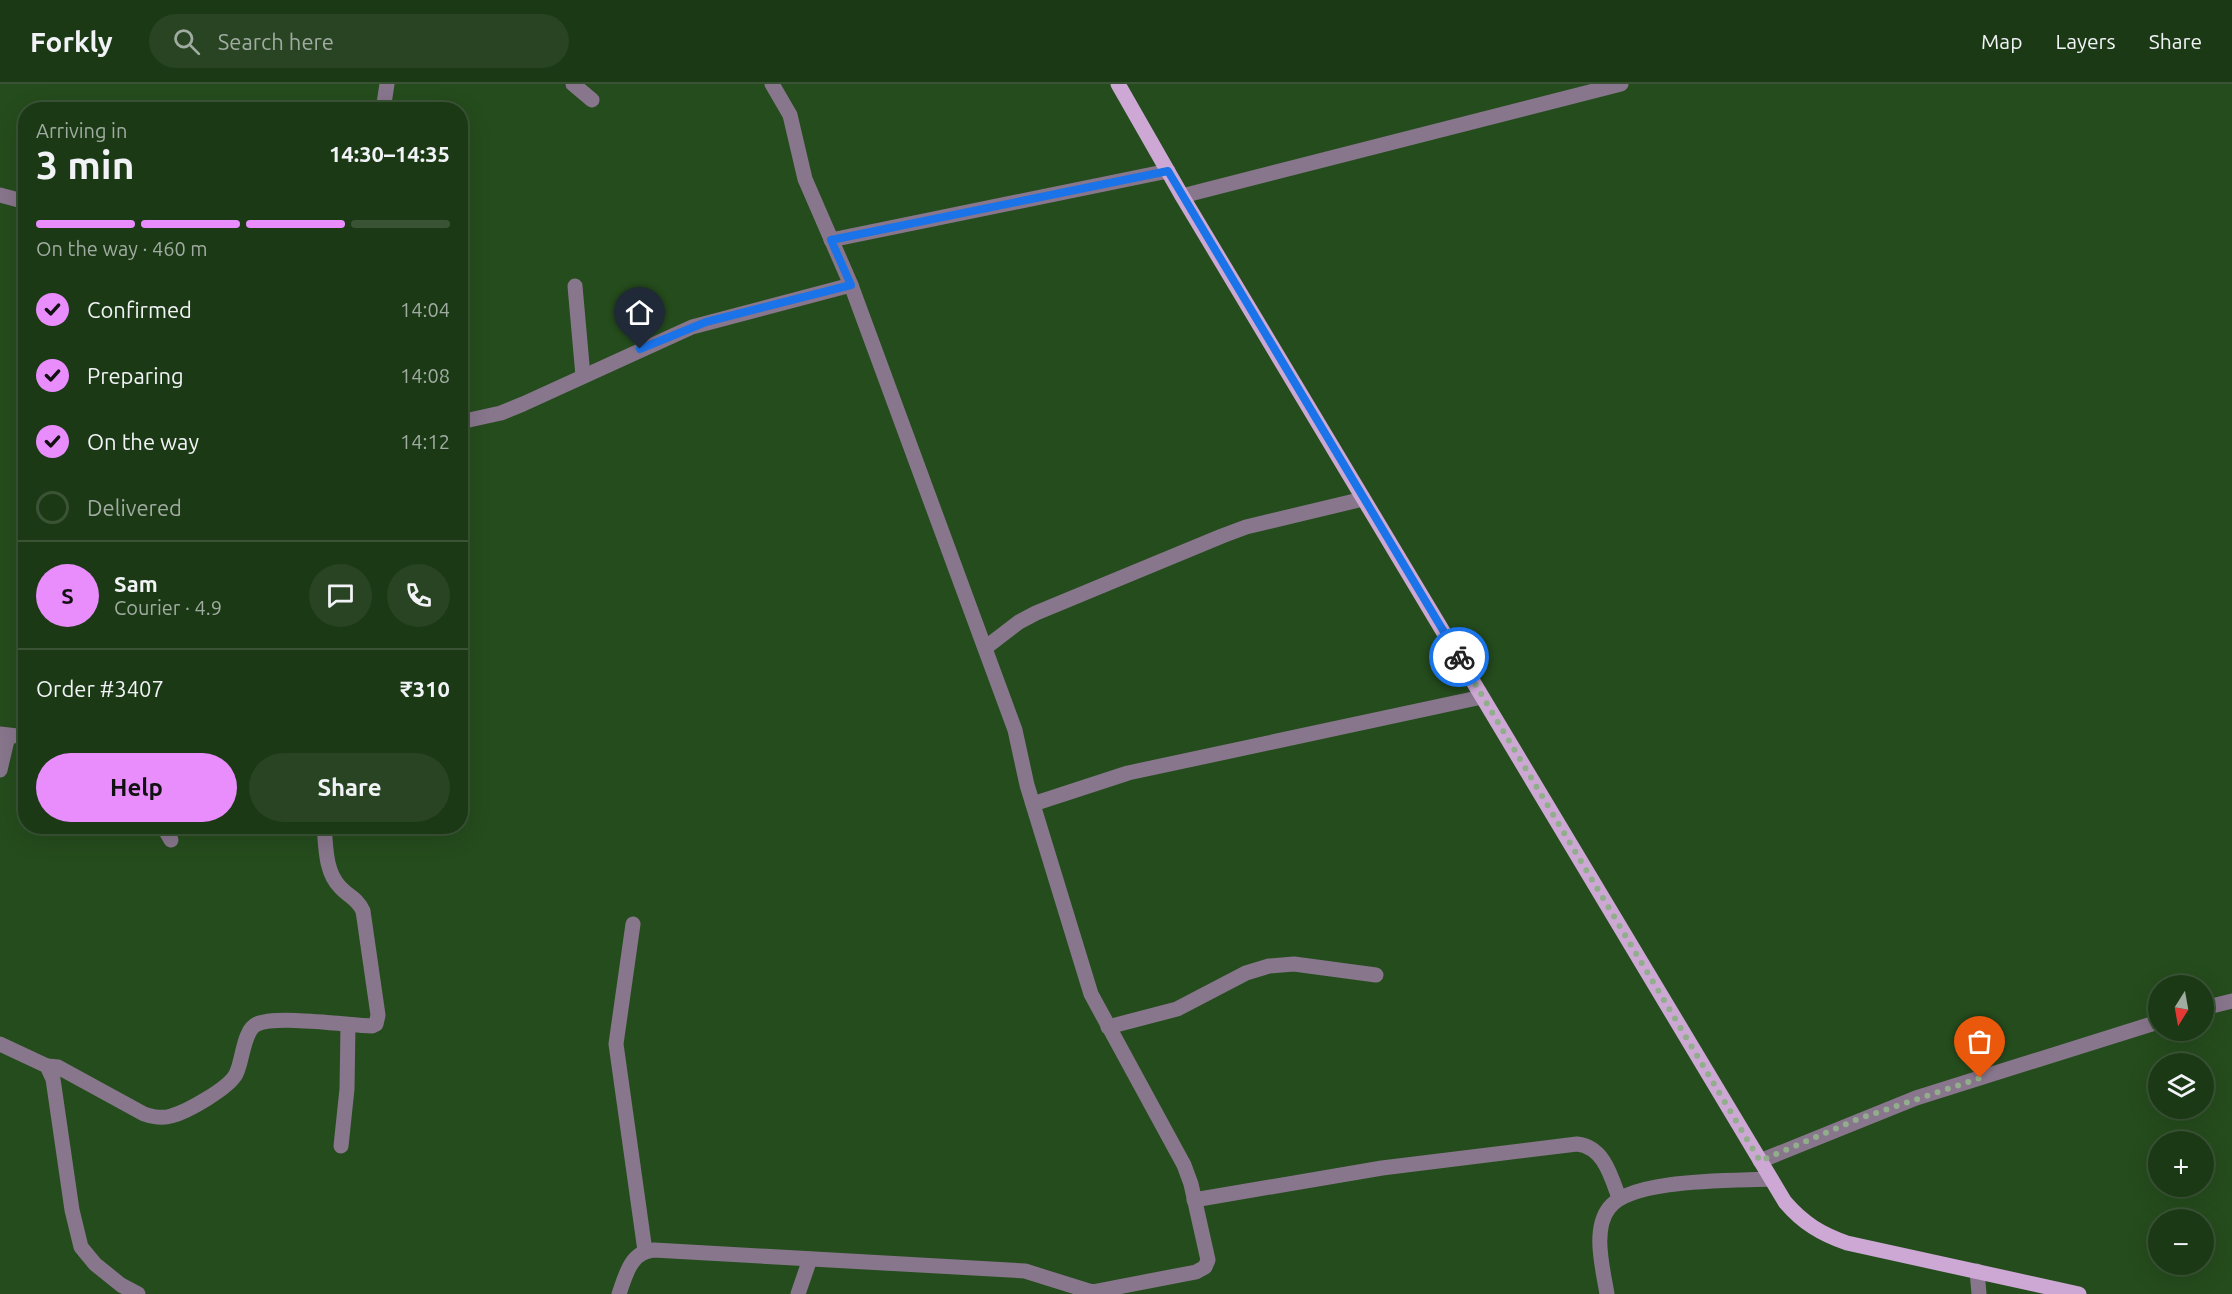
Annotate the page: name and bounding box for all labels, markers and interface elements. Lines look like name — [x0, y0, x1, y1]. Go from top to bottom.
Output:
search box — [149, 14, 569, 68]
icon: search — [170, 25, 203, 58]
text: Forkly — [30, 26, 113, 57]
text: Search here — [218, 29, 334, 54]
text: Map — [1981, 29, 2022, 53]
text: Layers — [2055, 29, 2116, 53]
text: Share — [2149, 29, 2202, 53]
text: Arriving in — [36, 119, 127, 142]
text: 14:30–14:35 — [329, 141, 450, 166]
text: 3 min — [36, 143, 135, 186]
text: On the way · 460 m — [36, 237, 208, 260]
pin — [614, 287, 665, 349]
icon: check — [36, 293, 69, 326]
icon: home — [623, 296, 656, 329]
text: Confirmed — [87, 297, 192, 322]
text: 14:04 — [400, 298, 450, 321]
icon: check — [36, 359, 69, 392]
text: Preparing — [87, 363, 184, 388]
text: 14:08 — [400, 364, 450, 387]
icon: check — [36, 425, 69, 458]
text: On the way — [87, 429, 199, 454]
text: 14:12 — [400, 430, 450, 453]
text: Delivered — [87, 495, 182, 520]
button: chat — [309, 564, 372, 627]
button: phone — [387, 564, 450, 627]
text: Sam — [114, 571, 158, 596]
text: S — [61, 583, 74, 608]
text: Courier · 4.9 — [114, 596, 222, 619]
courier — [1429, 627, 1489, 687]
icon: bike — [1443, 641, 1476, 674]
text: Order #3407 — [36, 676, 164, 701]
text: ₹310 — [400, 676, 450, 701]
button: Help — [36, 753, 237, 822]
button: Share — [249, 753, 450, 822]
north arrow — [2148, 975, 2214, 1041]
map controls — [2148, 975, 2214, 1275]
pin — [1954, 1016, 2005, 1078]
icon: bag — [1963, 1025, 1996, 1058]
button: layers — [2148, 1053, 2214, 1119]
button: + — [2148, 1131, 2214, 1197]
button: − — [2148, 1209, 2214, 1275]

